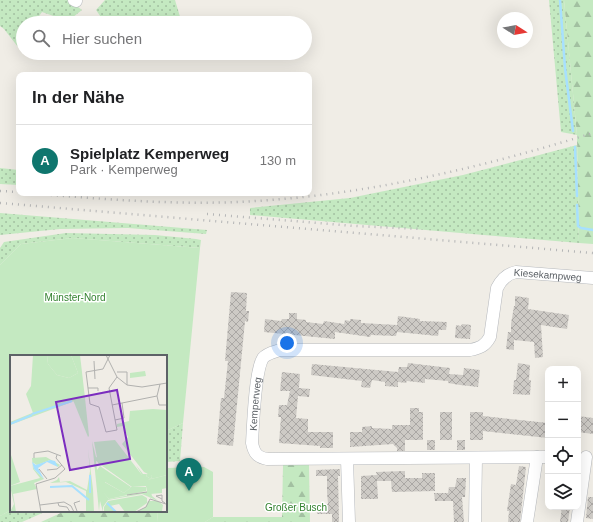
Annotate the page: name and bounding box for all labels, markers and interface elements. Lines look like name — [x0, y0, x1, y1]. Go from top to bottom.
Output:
north arrow — [497, 12, 533, 48]
search box — [16, 16, 312, 60]
icon: search — [30, 27, 52, 49]
text: Hier suchen — [62, 30, 142, 47]
text: In der Nähe — [32, 88, 125, 107]
text: Spielplatz Kemperweg — [70, 145, 229, 162]
text: A — [40, 153, 50, 168]
text: 130 m — [260, 153, 296, 168]
text: Park · Kemperweg — [70, 162, 178, 177]
street label: Kiesekampweg — [513, 266, 582, 283]
park label: Münster-Nord — [44, 292, 106, 303]
your location — [277, 333, 297, 353]
inset map — [10, 355, 167, 512]
map controls — [545, 366, 581, 510]
button: + — [545, 366, 581, 402]
street label: Kemperweg — [247, 376, 263, 431]
button: − — [545, 402, 581, 438]
button: locate — [545, 438, 581, 474]
pin: A — [176, 458, 202, 491]
button: layers — [545, 474, 581, 510]
park label: Großer Busch — [265, 502, 327, 513]

